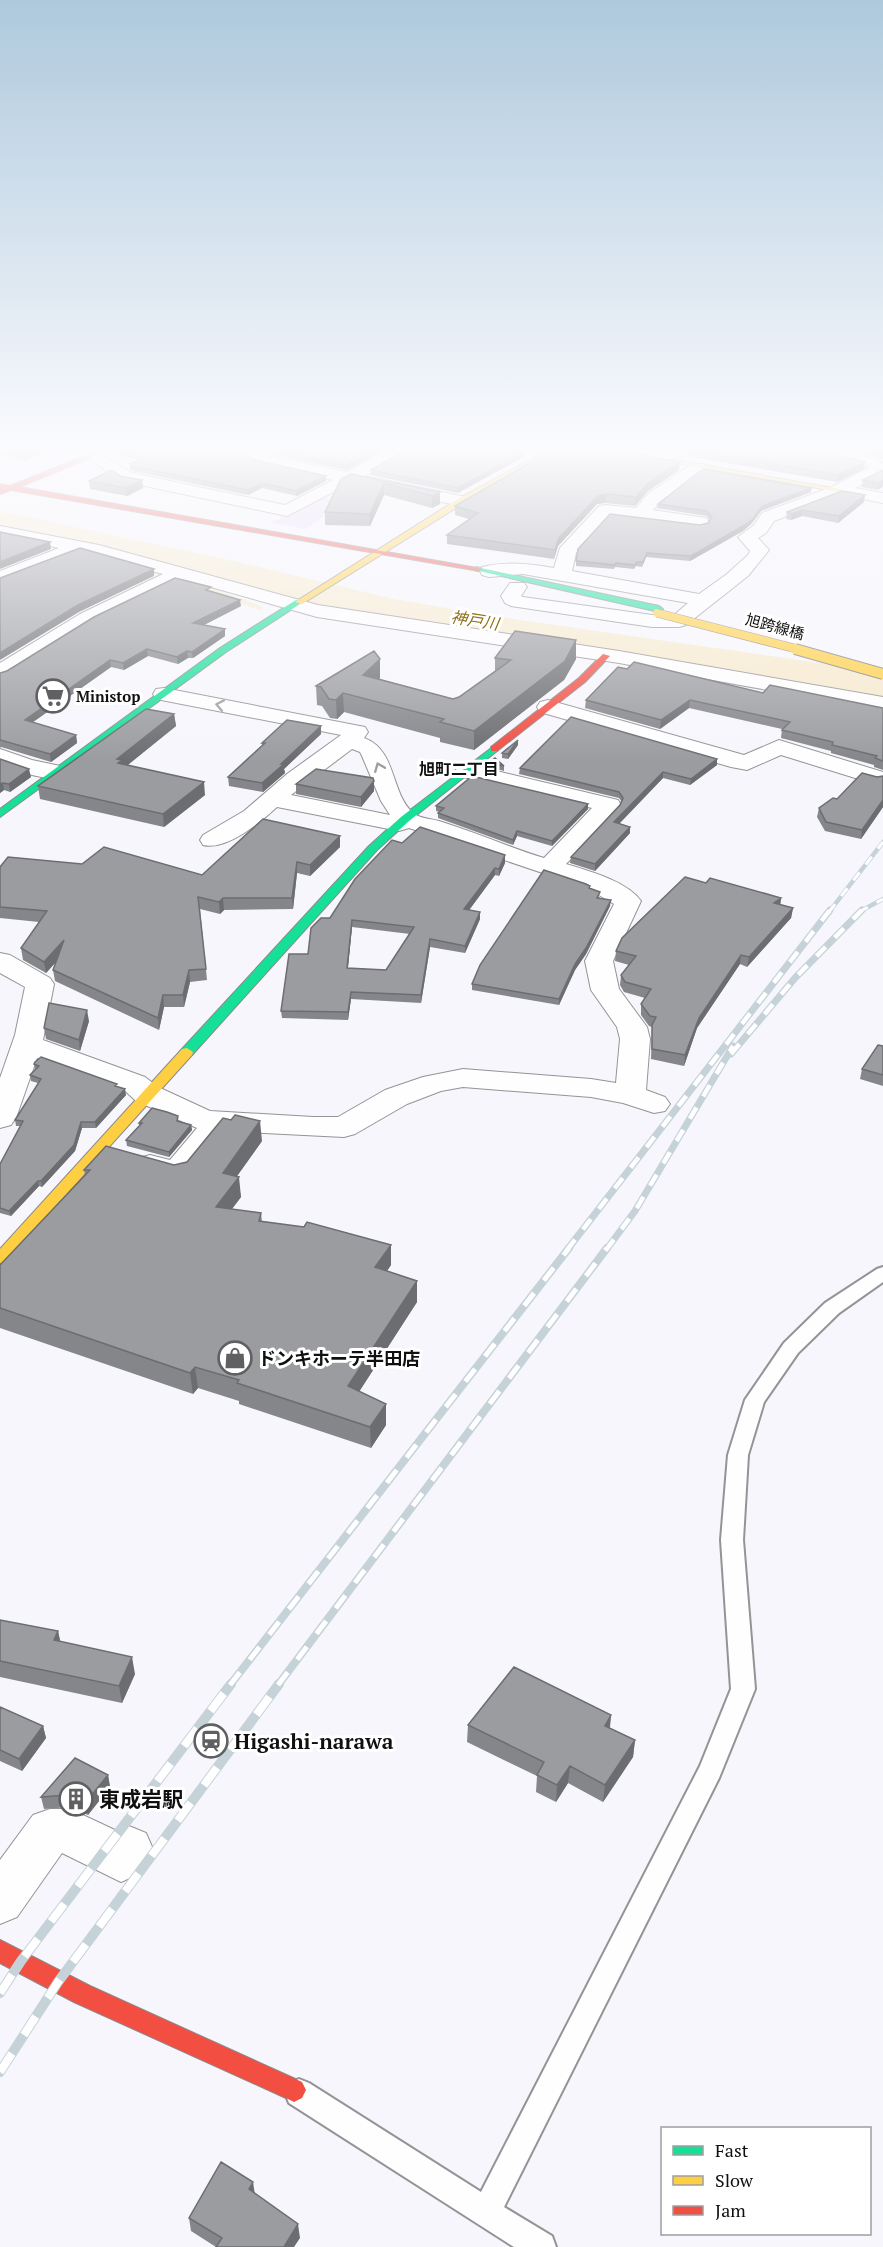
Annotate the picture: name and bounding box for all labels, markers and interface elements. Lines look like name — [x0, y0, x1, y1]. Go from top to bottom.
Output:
water label: 神戸川 — [450, 605, 502, 635]
street label: 旭跨線橋 — [743, 609, 807, 643]
supermarket icon: Ministop — [35, 678, 71, 714]
place label: Ministop — [76, 686, 140, 706]
one-way arrow — [215, 699, 225, 712]
district label: 旭町二丁目 — [419, 758, 499, 780]
one-way arrow — [374, 762, 386, 773]
shop icon: ドンキホーテ半田店 — [217, 1340, 253, 1376]
place label: ドンキホーテ半田店 — [258, 1346, 420, 1370]
station icon: Higashi-narawa — [193, 1723, 229, 1759]
place label: Higashi-narawa — [234, 1727, 394, 1755]
building icon: 東成岩駅 — [58, 1781, 94, 1817]
place label: 東成岩駅 — [99, 1785, 183, 1813]
legend — [661, 2127, 871, 2235]
text: Fast — [715, 2138, 749, 2162]
text: Slow — [715, 2168, 754, 2192]
text: Jam — [715, 2198, 746, 2222]

